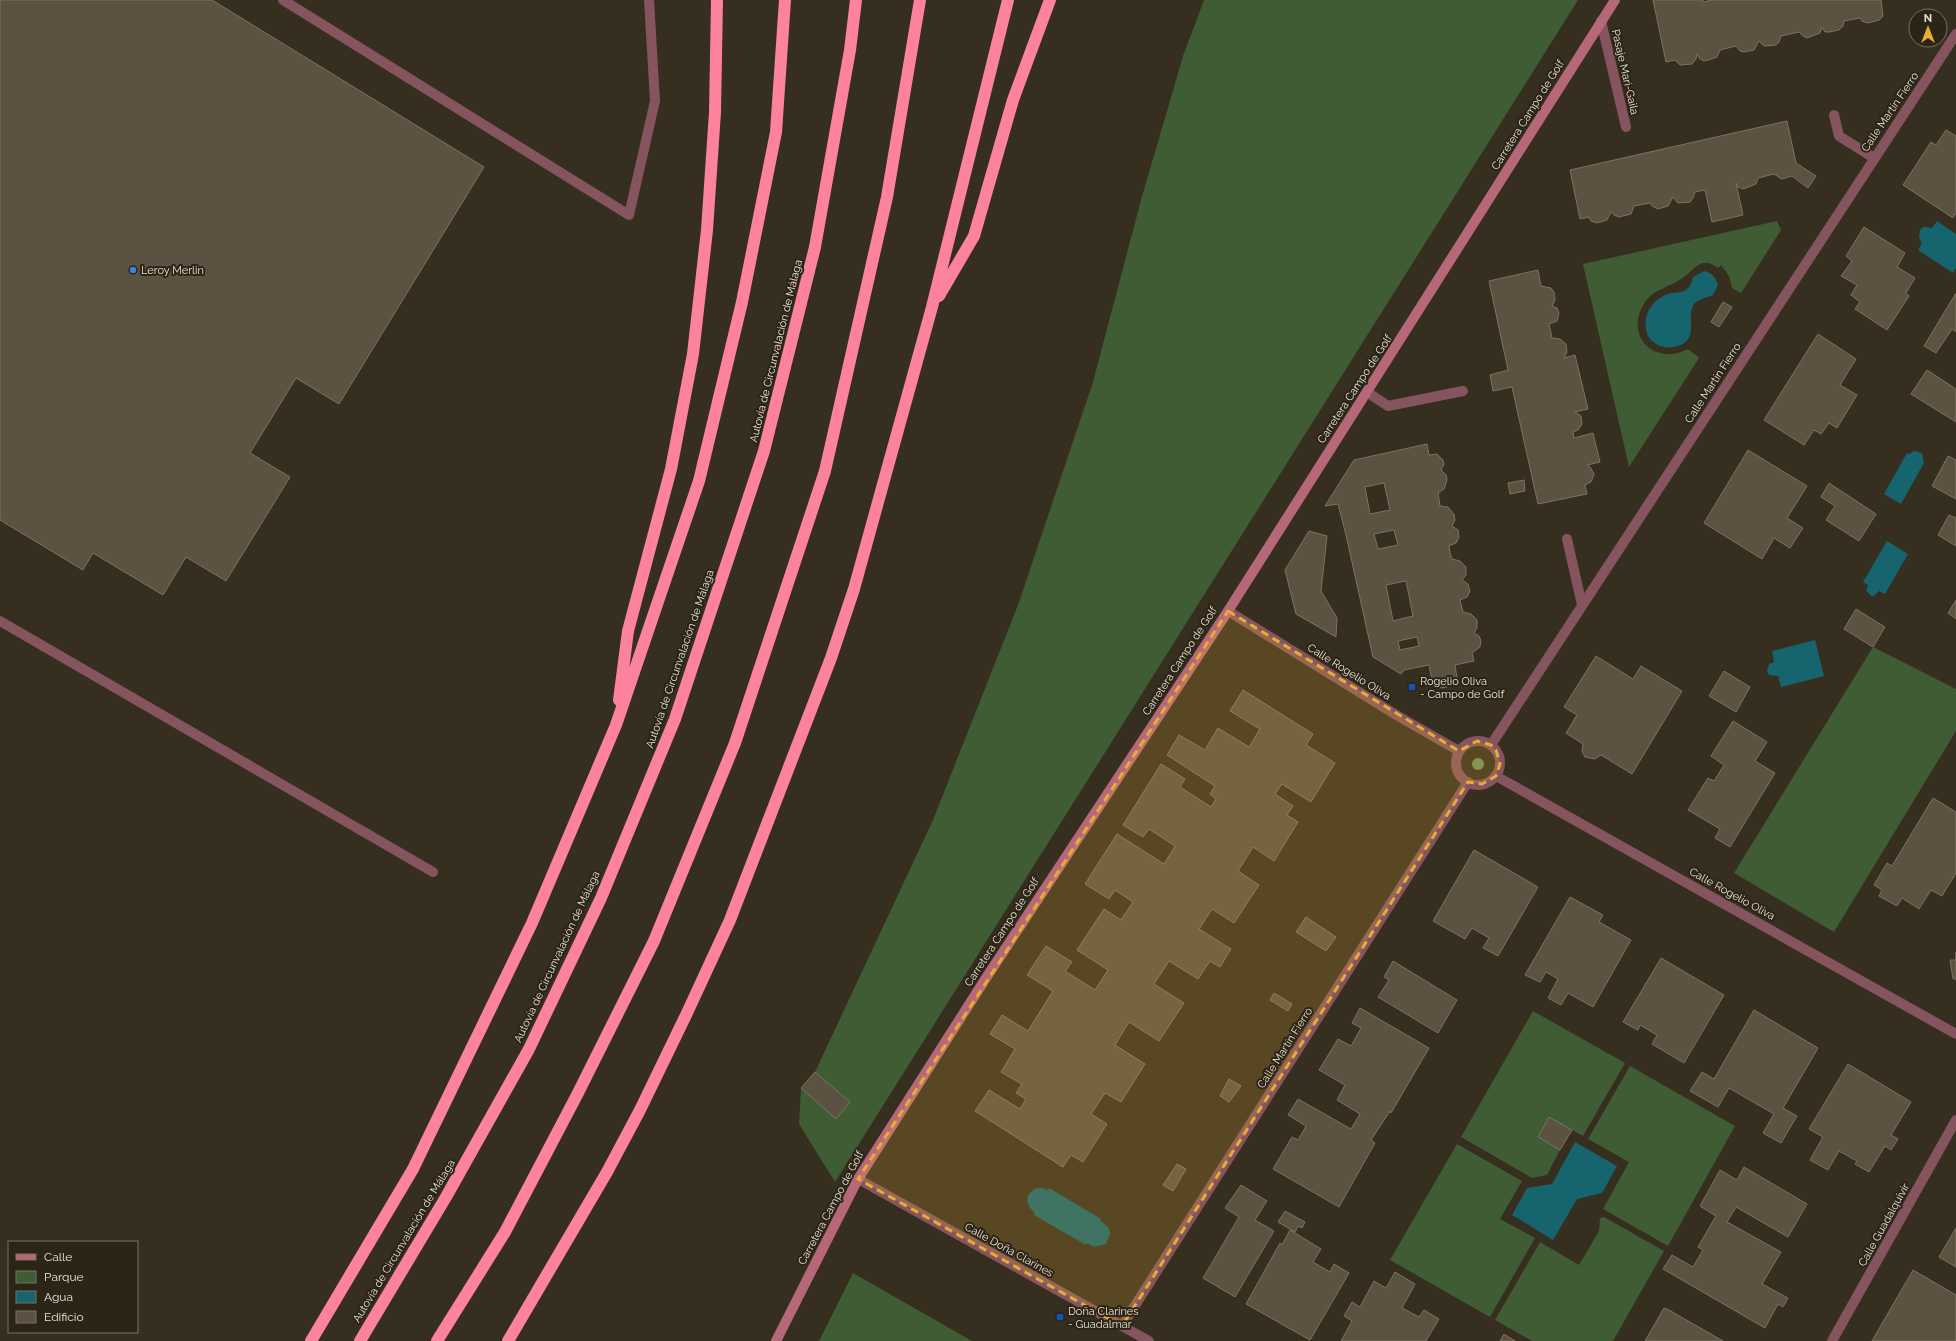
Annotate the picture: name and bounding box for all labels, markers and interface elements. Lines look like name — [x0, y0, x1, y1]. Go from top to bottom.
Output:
north arrow — [1908, 8, 1948, 48]
text: N — [1924, 12, 1932, 25]
street label: Pasaje Mari-Gaila — [1609, 28, 1641, 116]
street label: Carretera Campo de Golf — [1489, 57, 1567, 172]
street label: Calle Martín Fierro — [1859, 69, 1922, 154]
street label: Autovía de Circunvalación de Málaga — [747, 258, 805, 444]
place label: Leroy Merlin — [141, 264, 204, 277]
marker: Leroy Merlin — [128, 265, 138, 275]
street label: Carretera Campo de Golf — [1315, 332, 1395, 446]
street label: Calle Martín Fierro — [1682, 340, 1744, 426]
street label: Autovía de Circunvalación de Málaga — [643, 568, 717, 750]
street label: Carretera Campo de Golf — [1140, 604, 1220, 718]
street label: Calle Rogelio Oliva — [1305, 641, 1393, 703]
place label: Rogelio Oliva - Campo de Golf — [1420, 675, 1505, 701]
marker: Rogelio Oliva - Campo de Golf — [1407, 682, 1417, 692]
street label: Calle Rogelio Oliva — [1687, 865, 1777, 923]
street label: Autovía de Circunvalación de Málaga — [511, 869, 603, 1045]
street label: Carretera Campo de Golf — [962, 875, 1042, 989]
street label: Calle Martín Fierro — [1255, 1005, 1315, 1091]
street label: Carretera Campo de Golf — [795, 1149, 867, 1267]
street label: Autovía de Circunvalación de Málaga — [350, 1157, 458, 1325]
street label: Calle Guadalquivir — [1856, 1181, 1912, 1269]
street label: Calle Doña Clarines — [962, 1220, 1056, 1280]
legend — [8, 1241, 138, 1333]
text: Calle — [44, 1250, 72, 1264]
text: Parque — [44, 1270, 84, 1284]
text: Agua — [44, 1290, 73, 1304]
place label: Doña Clarines - Guadalmar — [1068, 1305, 1139, 1331]
text: Edificio — [44, 1310, 84, 1324]
marker: Doña Clarines - Guadalmar — [1055, 1312, 1065, 1322]

